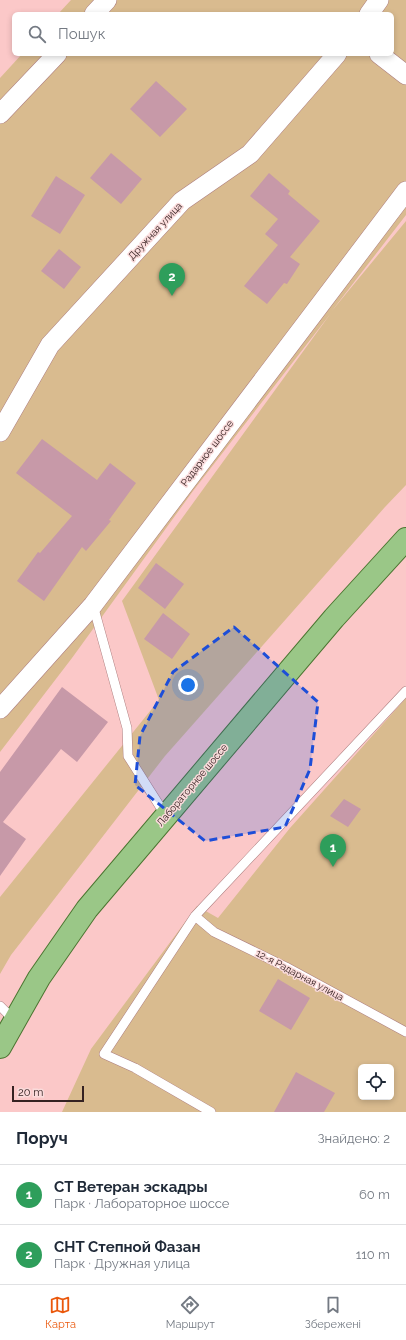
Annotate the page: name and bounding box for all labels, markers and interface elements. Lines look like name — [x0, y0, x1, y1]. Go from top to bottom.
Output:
search box — [12, 12, 394, 56]
icon: search — [26, 23, 48, 45]
text: Пошук — [58, 25, 106, 43]
street label: Дружная улица — [126, 200, 184, 262]
pin: 2 — [159, 263, 185, 296]
street label: Радарное шоссе — [179, 418, 236, 488]
your location — [178, 675, 198, 695]
street label: Лабораторное шоссе — [154, 742, 230, 828]
pin: 1 — [320, 834, 346, 867]
street label: 12-я Радарная улица — [254, 947, 346, 1003]
map controls — [358, 1064, 394, 1100]
button: locate — [358, 1064, 394, 1100]
scale bar — [12, 1084, 84, 1103]
text: 20 m — [18, 1086, 43, 1099]
text: Поруч — [16, 1128, 68, 1148]
text: Знайдено: 2 — [318, 1131, 390, 1146]
text: СТ Ветеран эскадры — [54, 1178, 208, 1196]
text: 1 — [26, 1187, 32, 1202]
text: 60 m — [359, 1187, 390, 1202]
text: Парк · Лабораторное шоссе — [54, 1196, 230, 1211]
text: СНТ Степной Фазан — [54, 1238, 200, 1256]
text: 2 — [25, 1247, 33, 1262]
text: 110 m — [356, 1247, 390, 1262]
text: Парк · Дружная улица — [54, 1256, 190, 1271]
tab: Карта — [45, 1294, 76, 1331]
tab: Маршрут — [166, 1294, 215, 1331]
tab: Збережені — [305, 1294, 361, 1331]

